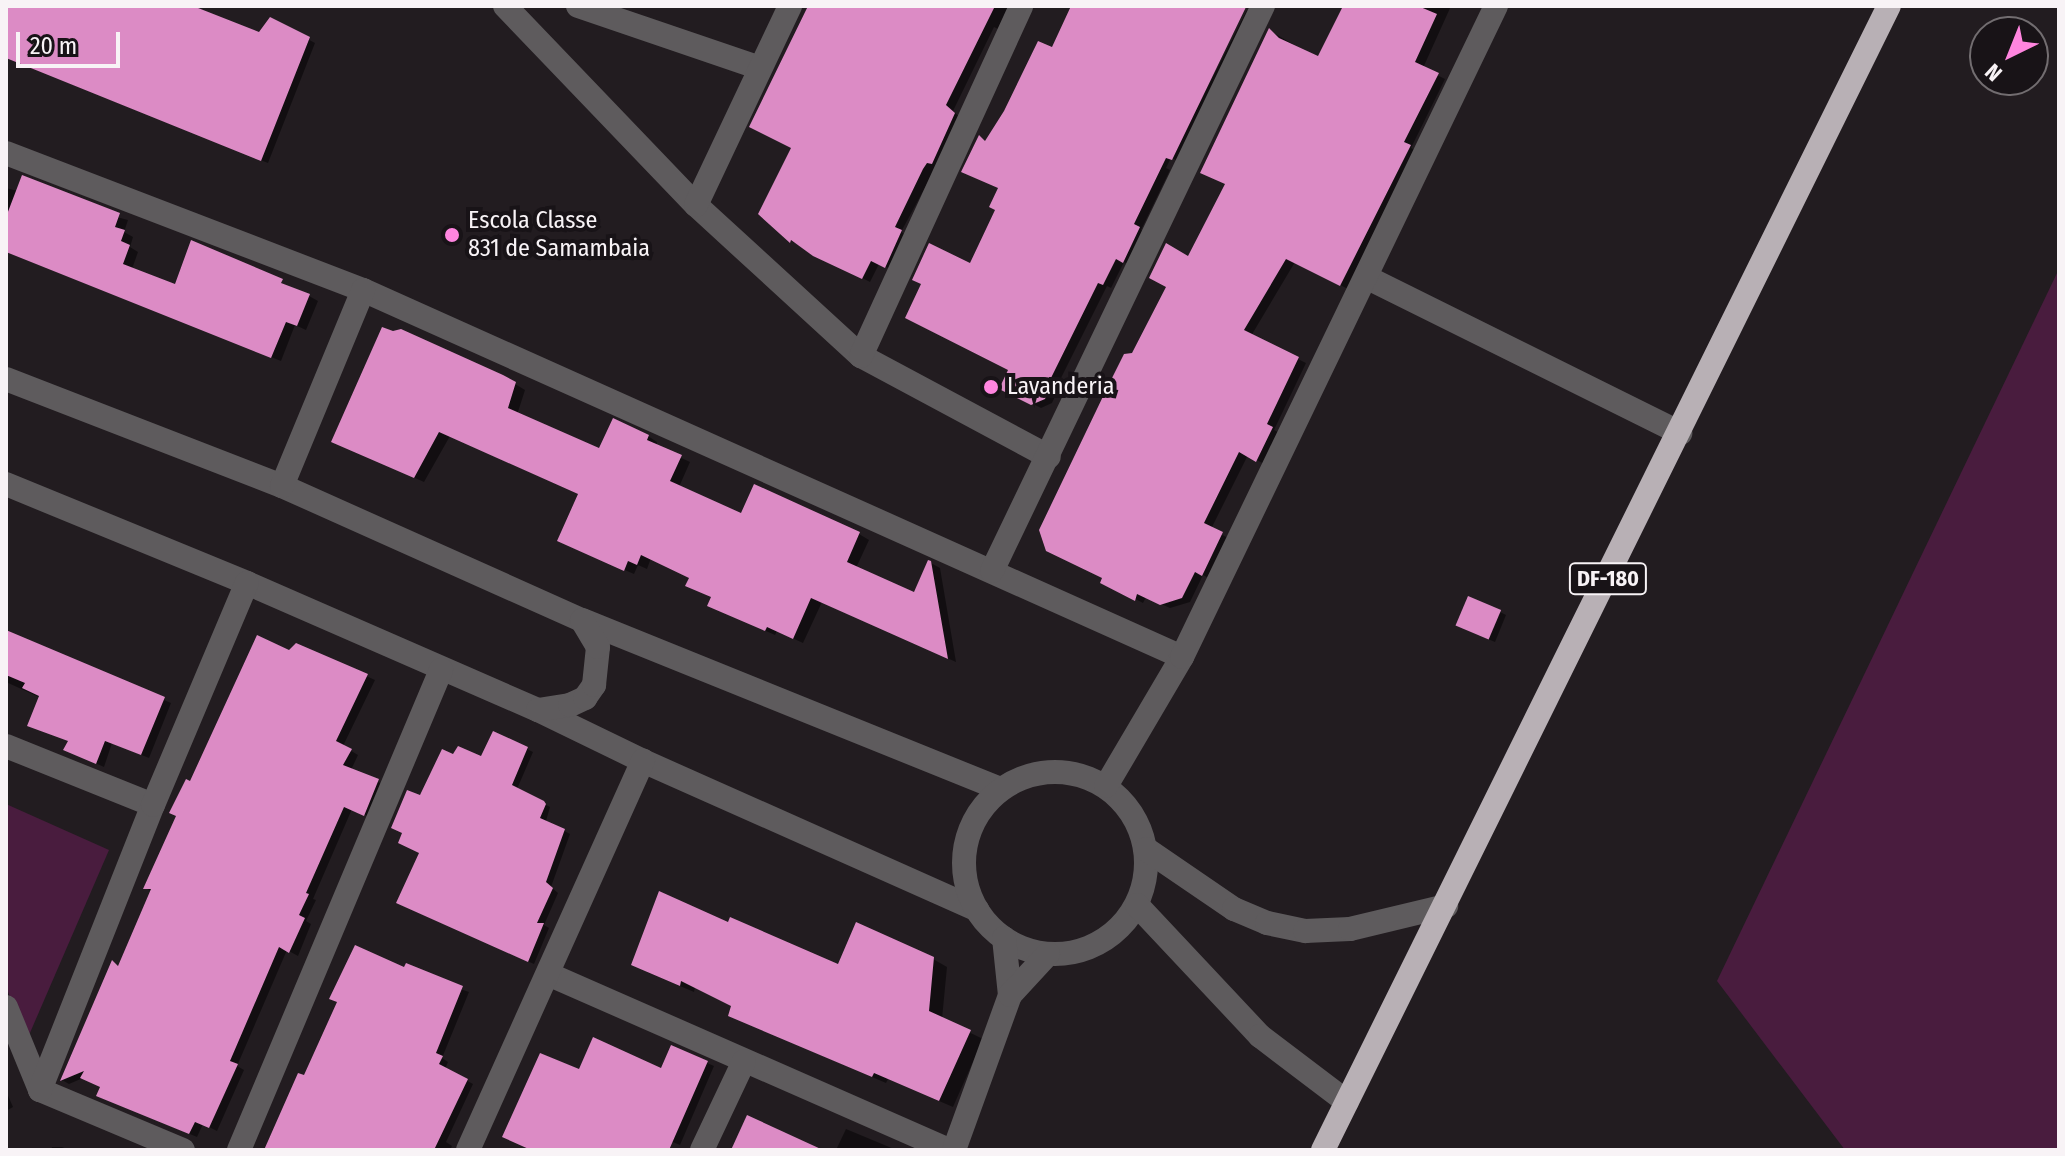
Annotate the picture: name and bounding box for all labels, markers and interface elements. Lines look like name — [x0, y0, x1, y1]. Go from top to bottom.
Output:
scale bar — [20, 16, 124, 66]
north arrow — [1969, 16, 2049, 96]
text: 20 m — [30, 32, 77, 60]
text: N — [1980, 58, 2008, 87]
place label: Escola Classe 831 de Samambaia — [468, 207, 650, 263]
marker: Escola Classe 831 de Samambaia — [443, 226, 461, 244]
place label: Lavanderia — [1007, 373, 1115, 401]
marker: Lavanderia — [982, 378, 1000, 396]
road number: DF-180 — [1568, 561, 1648, 597]

